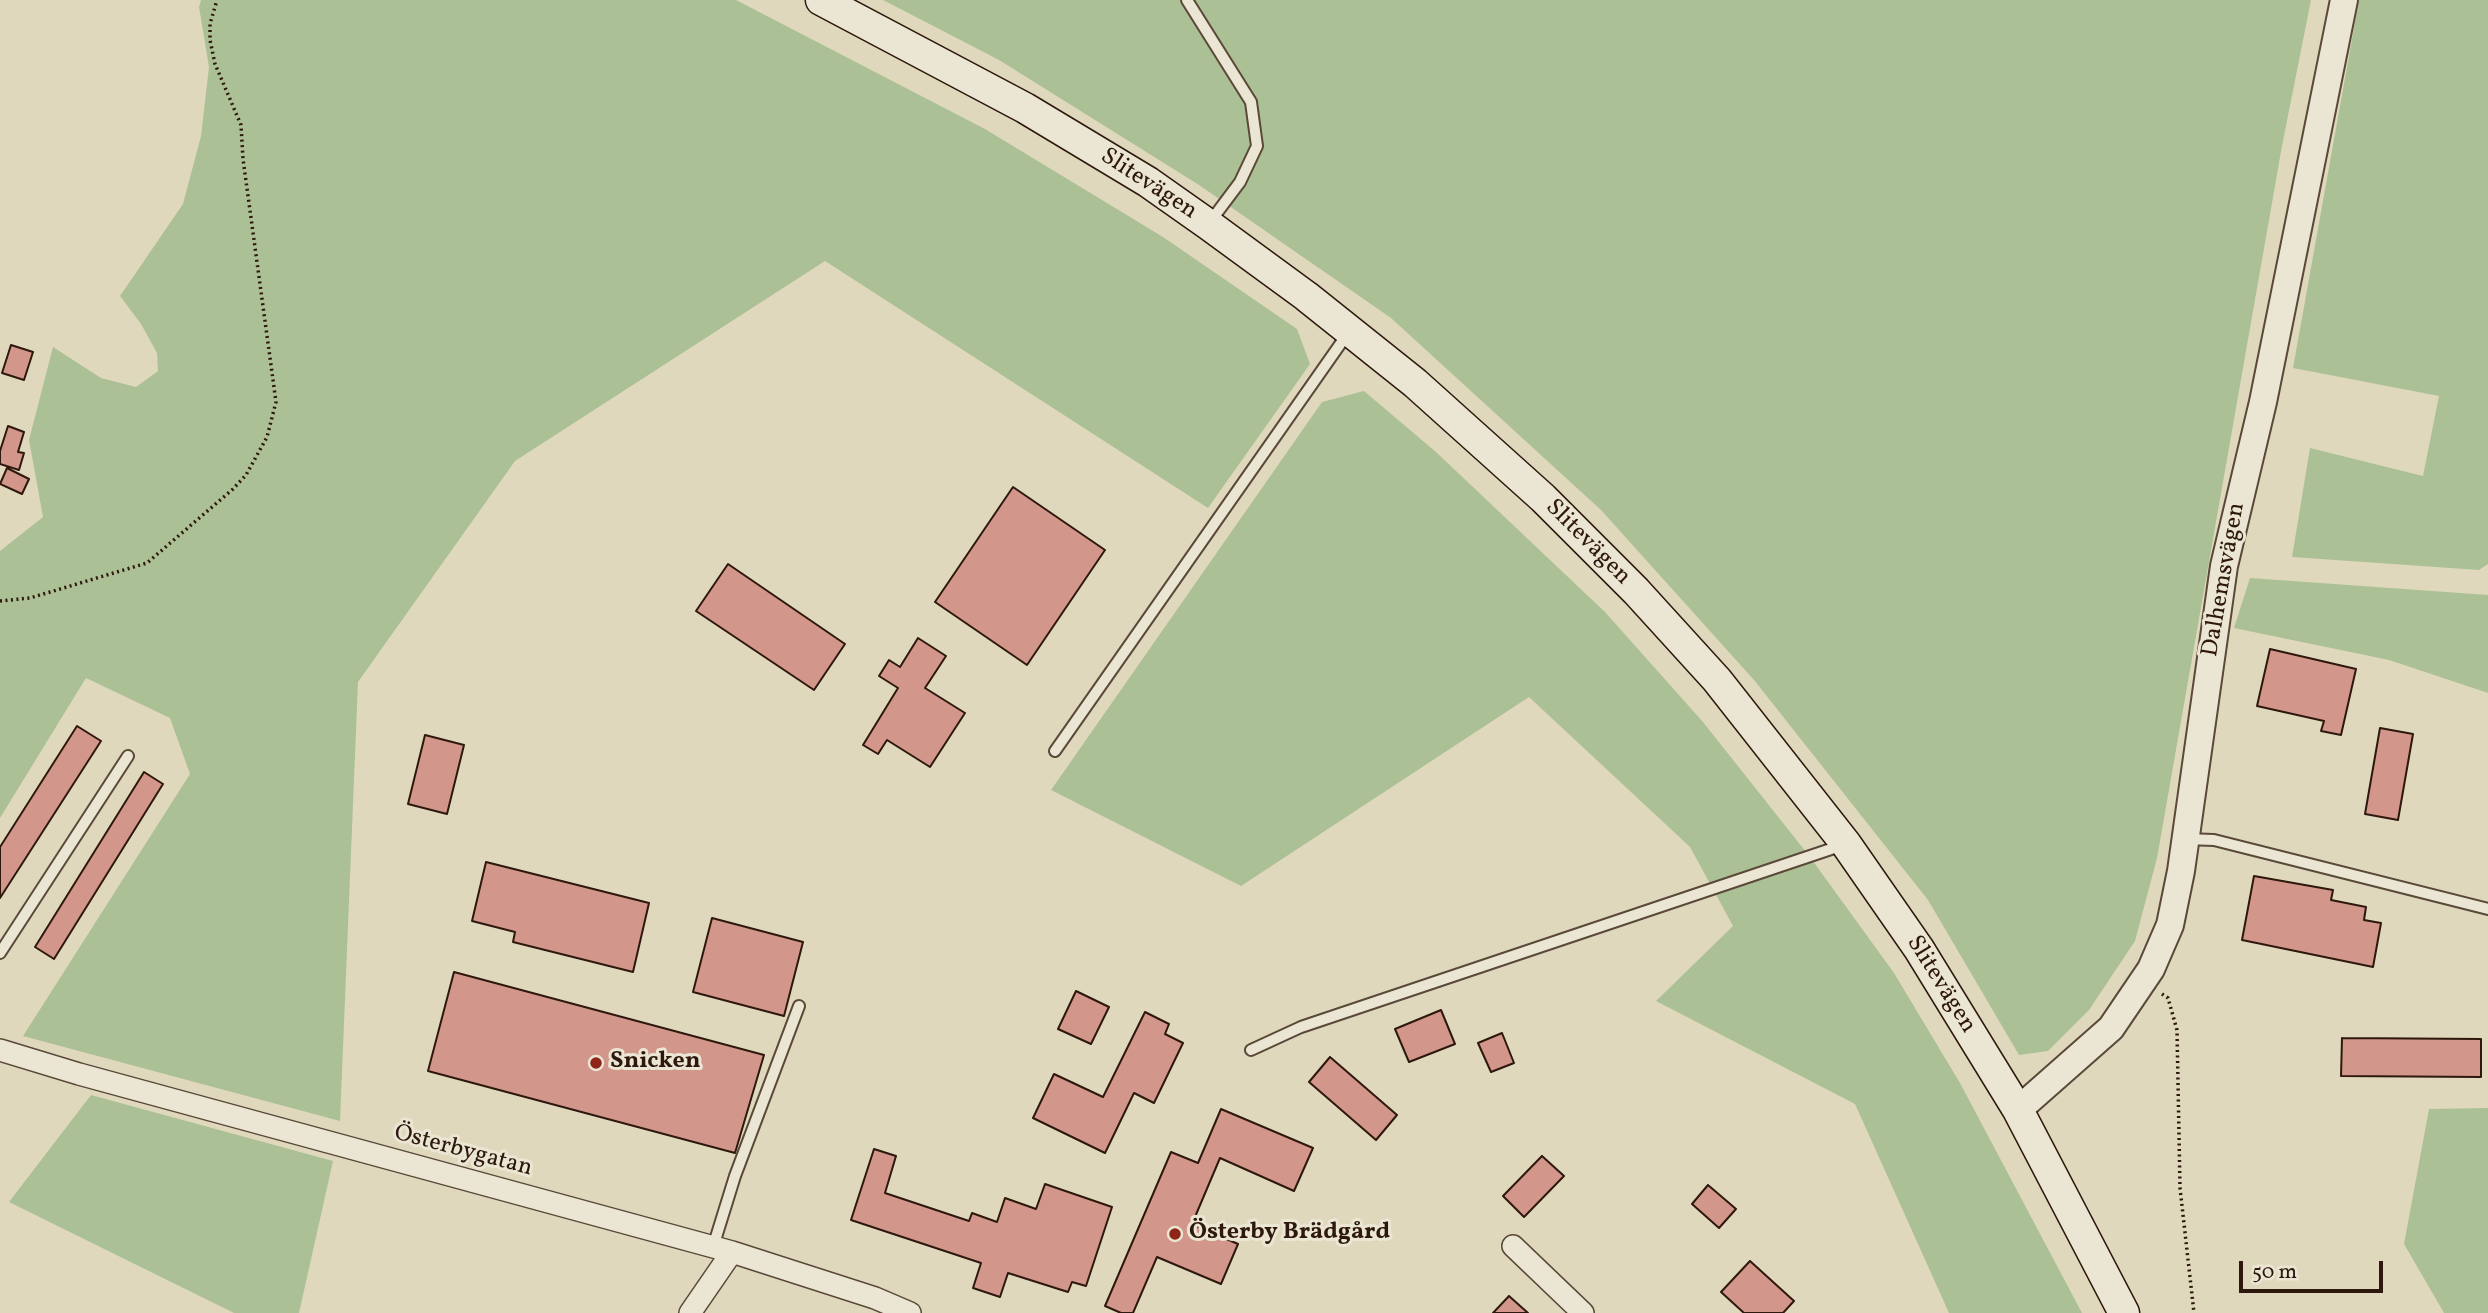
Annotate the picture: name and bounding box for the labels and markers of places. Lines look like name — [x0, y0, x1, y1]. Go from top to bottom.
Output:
place label: Snicken — [610, 1049, 700, 1077]
marker: Snicken — [588, 1055, 604, 1071]
place label: Österby Brädgård — [1189, 1220, 1390, 1248]
marker: Österby Brädgård — [1167, 1226, 1183, 1242]

